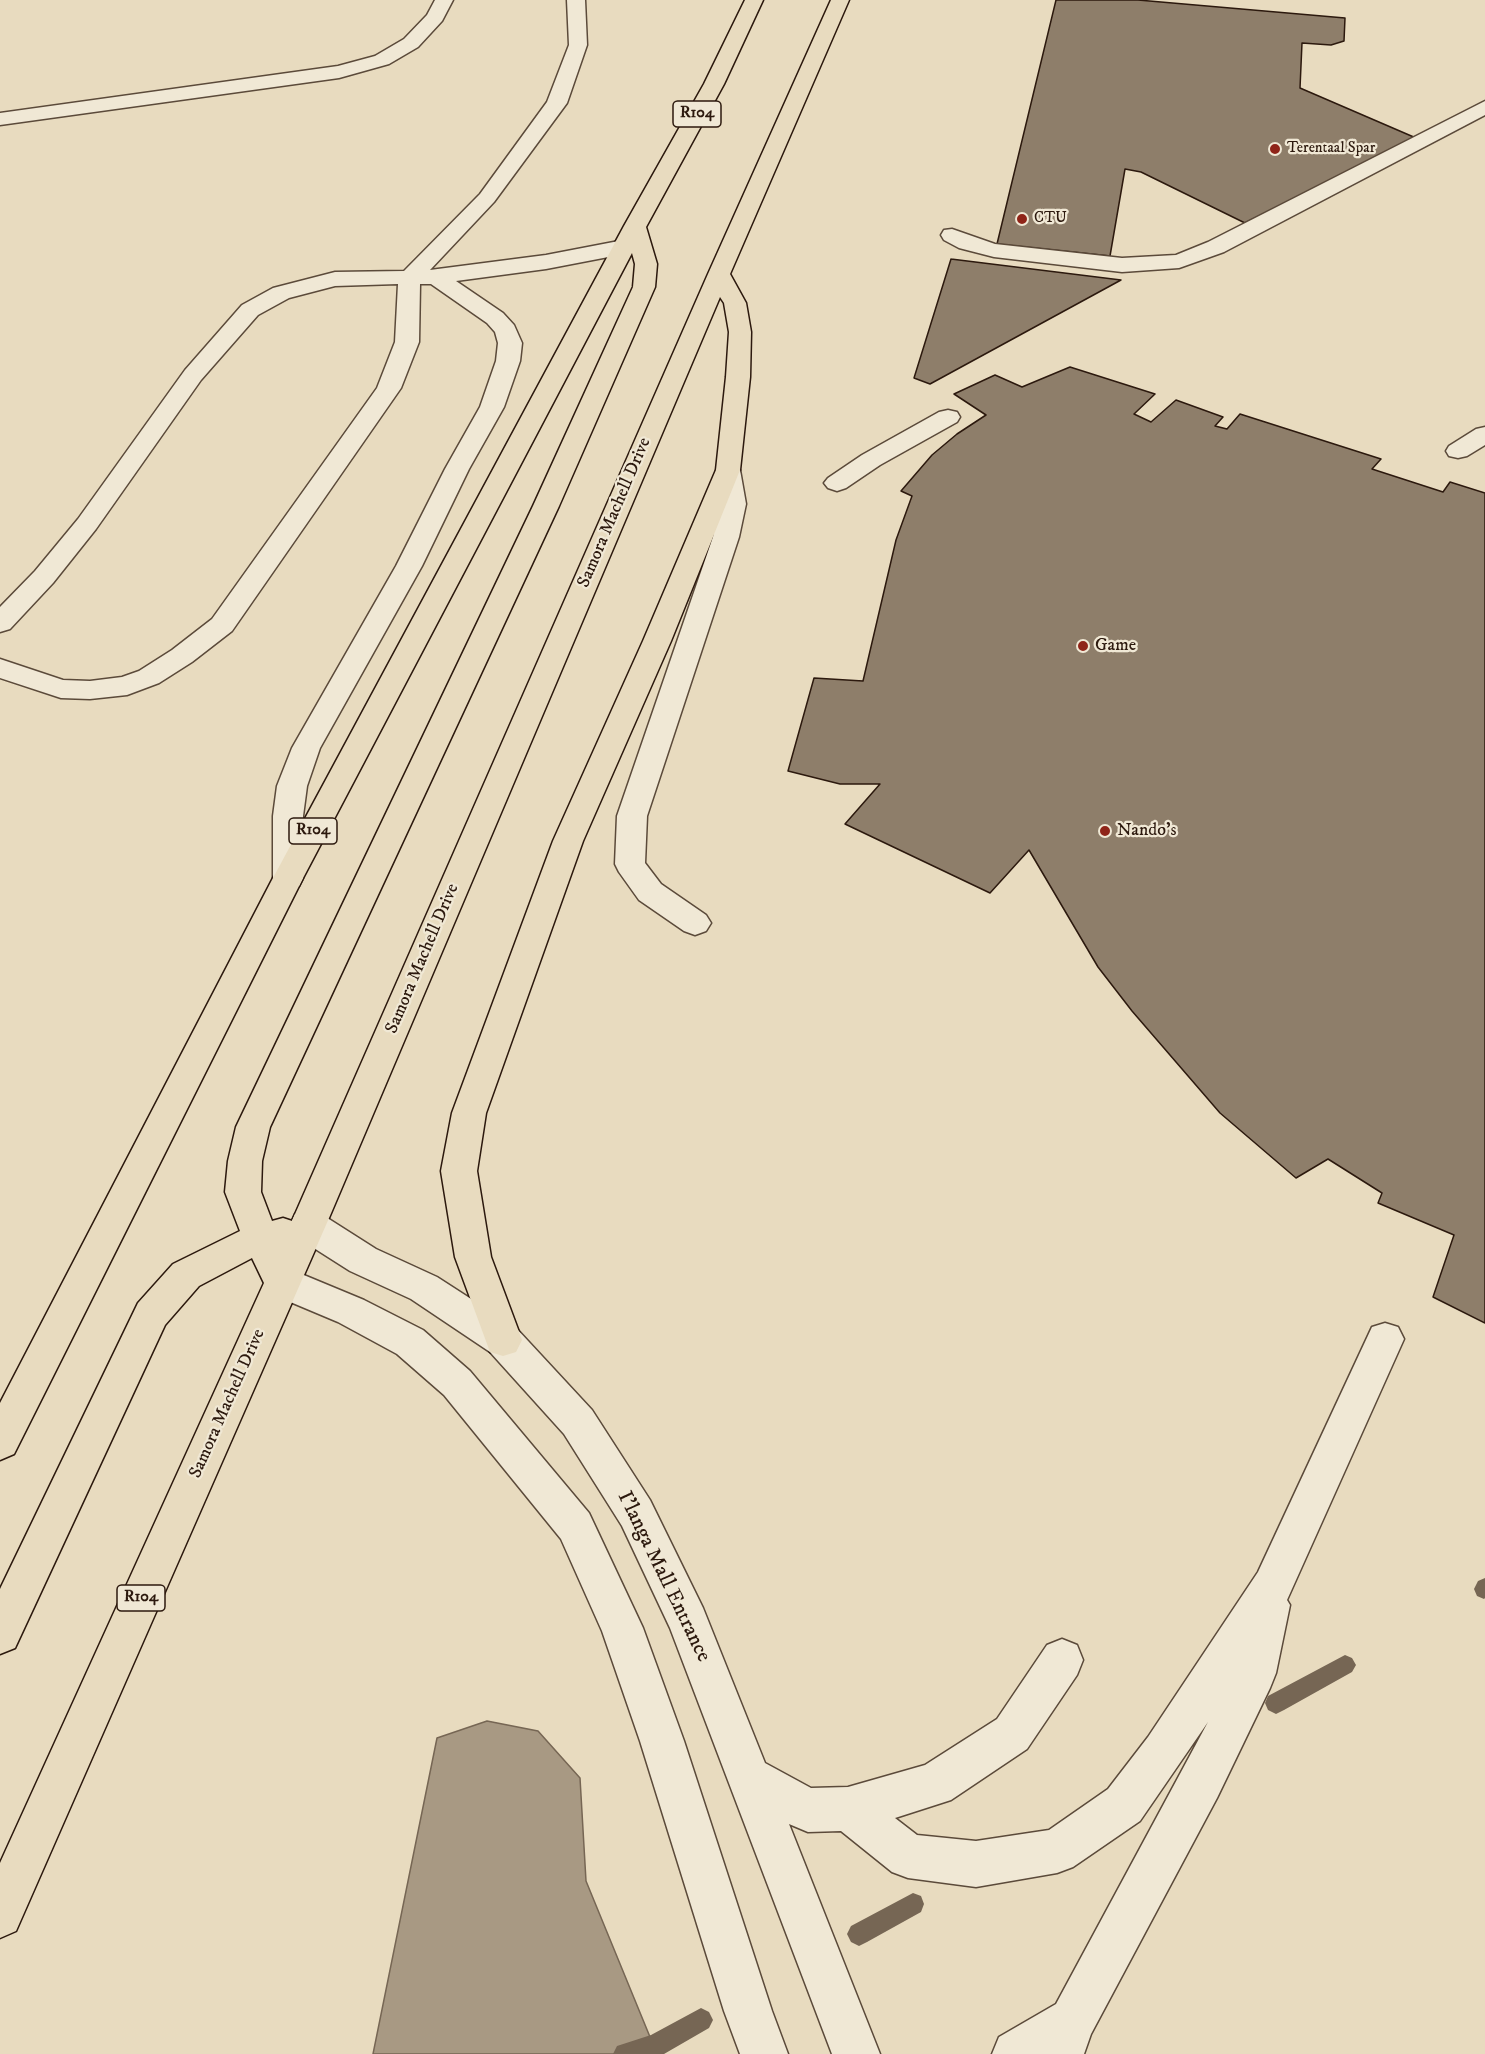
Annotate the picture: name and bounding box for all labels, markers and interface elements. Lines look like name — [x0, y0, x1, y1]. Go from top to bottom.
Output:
road number: R104 — [673, 101, 721, 127]
place label: Terentaal Spar — [1287, 140, 1375, 158]
marker: Terentaal Spar — [1268, 142, 1282, 156]
place label: CTU — [1034, 210, 1067, 228]
marker: CTU — [1015, 212, 1029, 226]
street label: Samora Machell Drive — [574, 435, 656, 591]
place label: Game — [1095, 635, 1136, 657]
marker: Game — [1076, 639, 1090, 653]
road number: R104 — [289, 818, 337, 844]
place label: Nando's — [1117, 820, 1176, 842]
marker: Nando's — [1098, 824, 1112, 838]
street label: Samora Machell Drive — [382, 881, 464, 1037]
street label: Samora Machell Drive — [185, 1326, 271, 1482]
street label: I'langa Mall Entrance — [611, 1487, 715, 1667]
road number: R104 — [117, 1585, 165, 1611]

